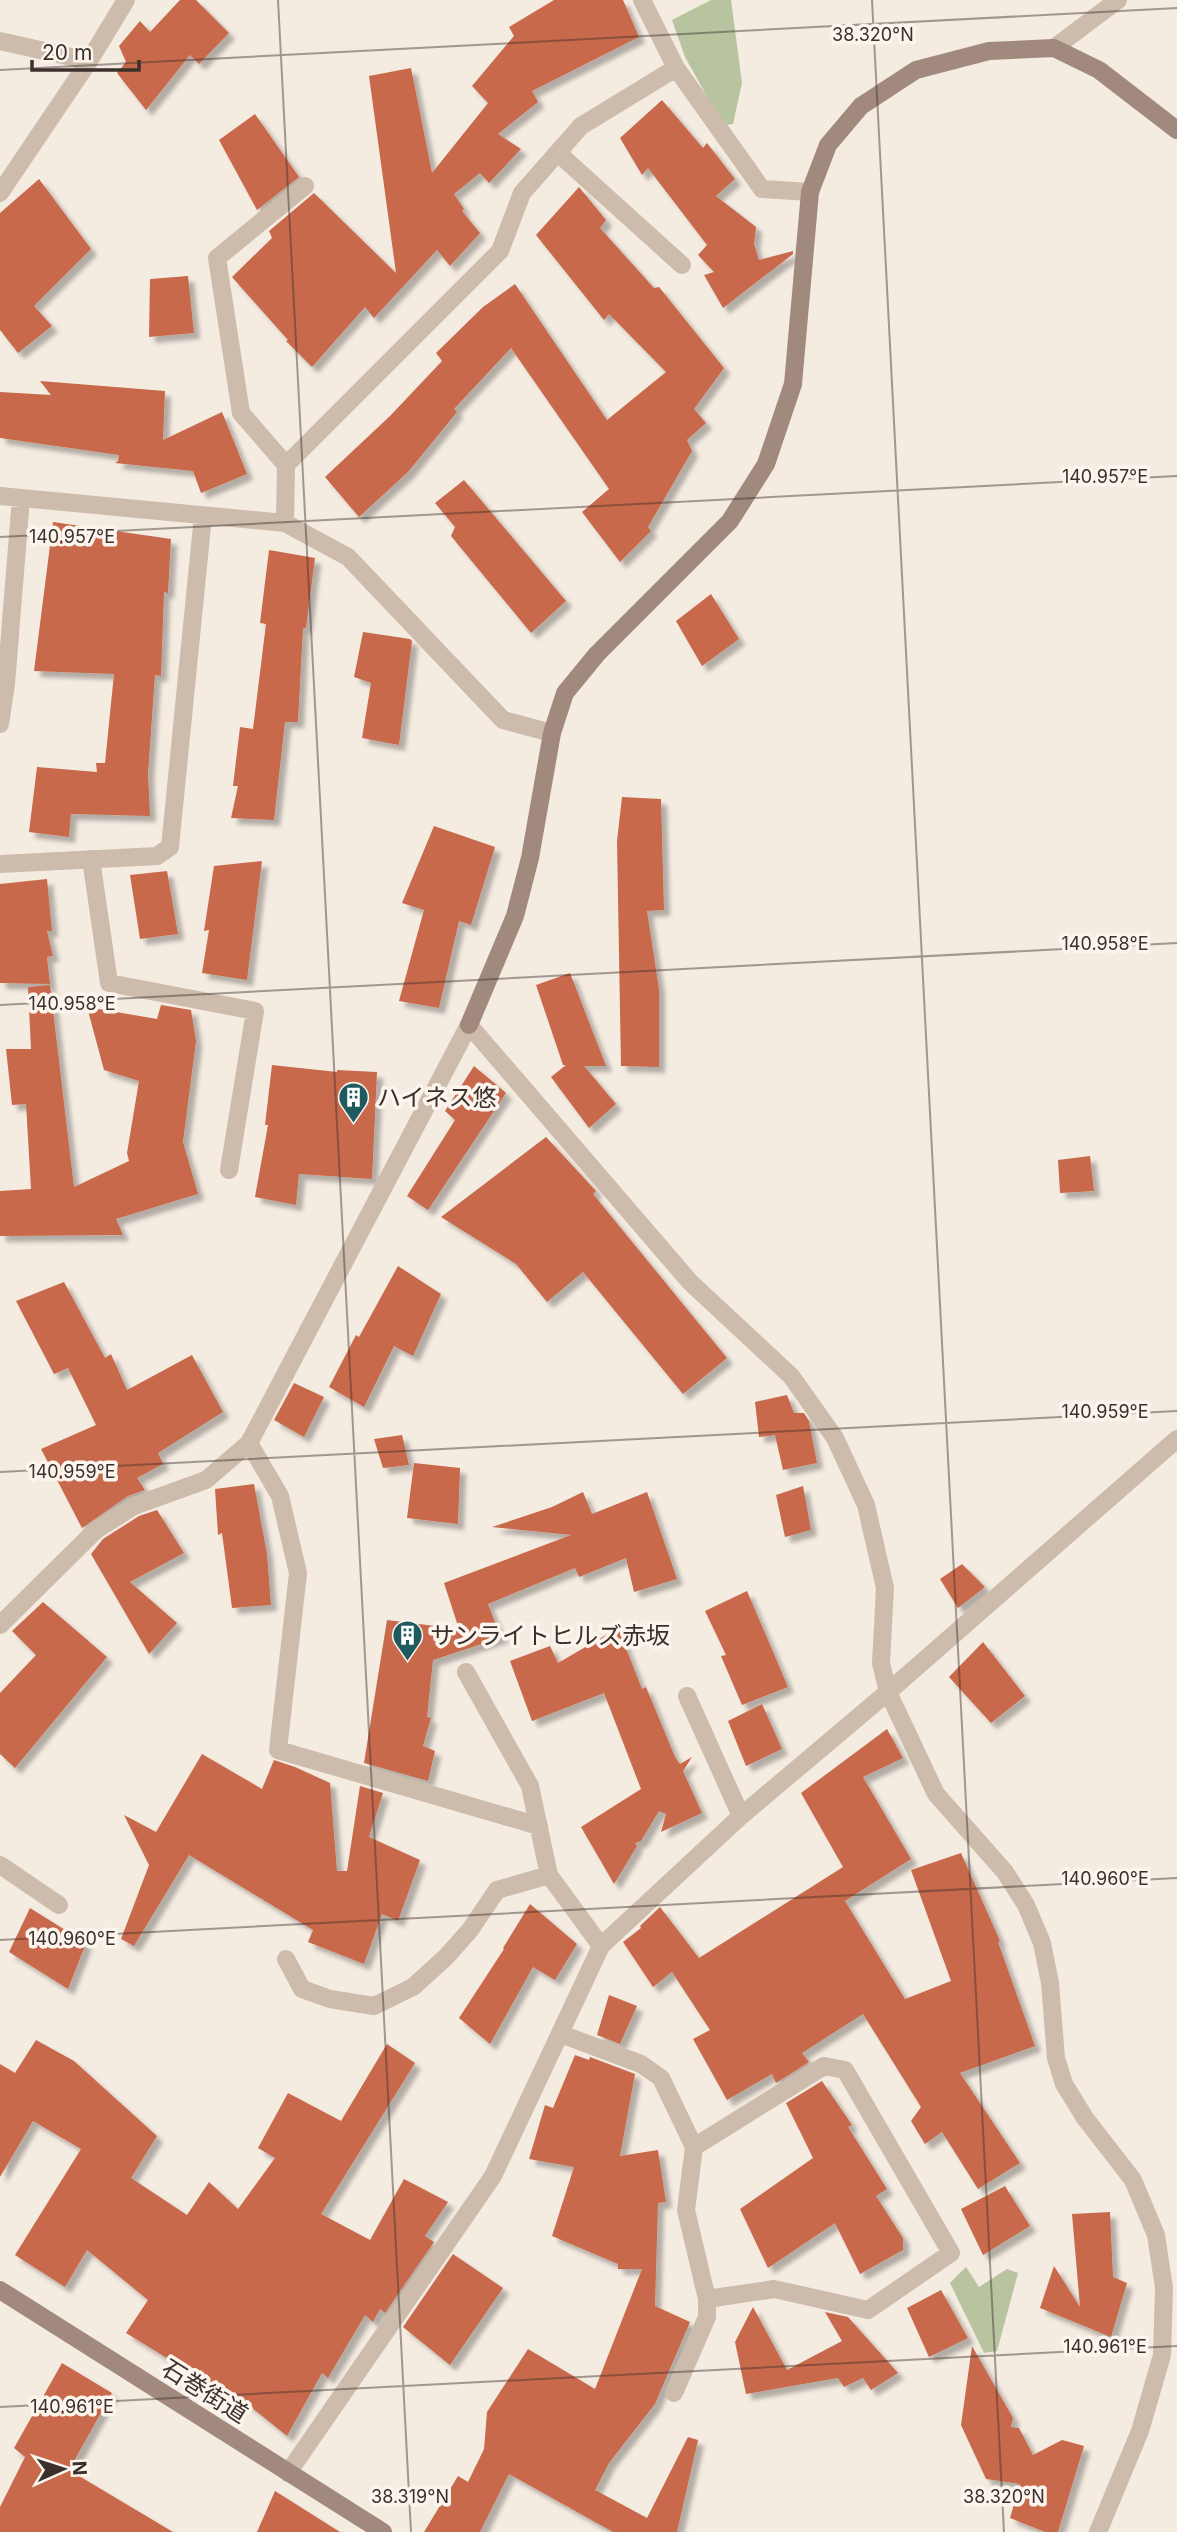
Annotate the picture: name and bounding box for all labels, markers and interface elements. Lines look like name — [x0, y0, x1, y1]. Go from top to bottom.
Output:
text: 38.320°N — [832, 24, 914, 45]
scale bar — [32, 28, 138, 72]
text: 20 m — [42, 40, 92, 65]
text: 140.957°E — [1062, 466, 1148, 487]
text: 140.957°E — [29, 526, 115, 547]
text: 140.958°E — [1062, 933, 1148, 954]
text: 140.958°E — [29, 993, 115, 1014]
building icon: ハイネス悠 — [337, 1080, 371, 1124]
place label: ハイネス悠 — [377, 1083, 497, 1112]
text: 140.959°E — [1061, 1401, 1149, 1422]
text: 140.959°E — [28, 1461, 116, 1482]
building icon: サンライトヒルズ赤坂 — [390, 1618, 424, 1662]
place label: サンライトヒルズ赤坂 — [430, 1621, 670, 1650]
text: 140.960°E — [1061, 1868, 1149, 1889]
text: 140.960°E — [28, 1928, 116, 1949]
text: 140.961°E — [1063, 2336, 1147, 2357]
street label: 石巻街道 — [157, 2353, 253, 2429]
text: 140.961°E — [30, 2396, 114, 2417]
north arrow — [28, 2434, 98, 2504]
text: N — [68, 2460, 91, 2476]
text: 38.319°N — [371, 2486, 449, 2507]
text: 38.320°N — [963, 2486, 1045, 2507]

